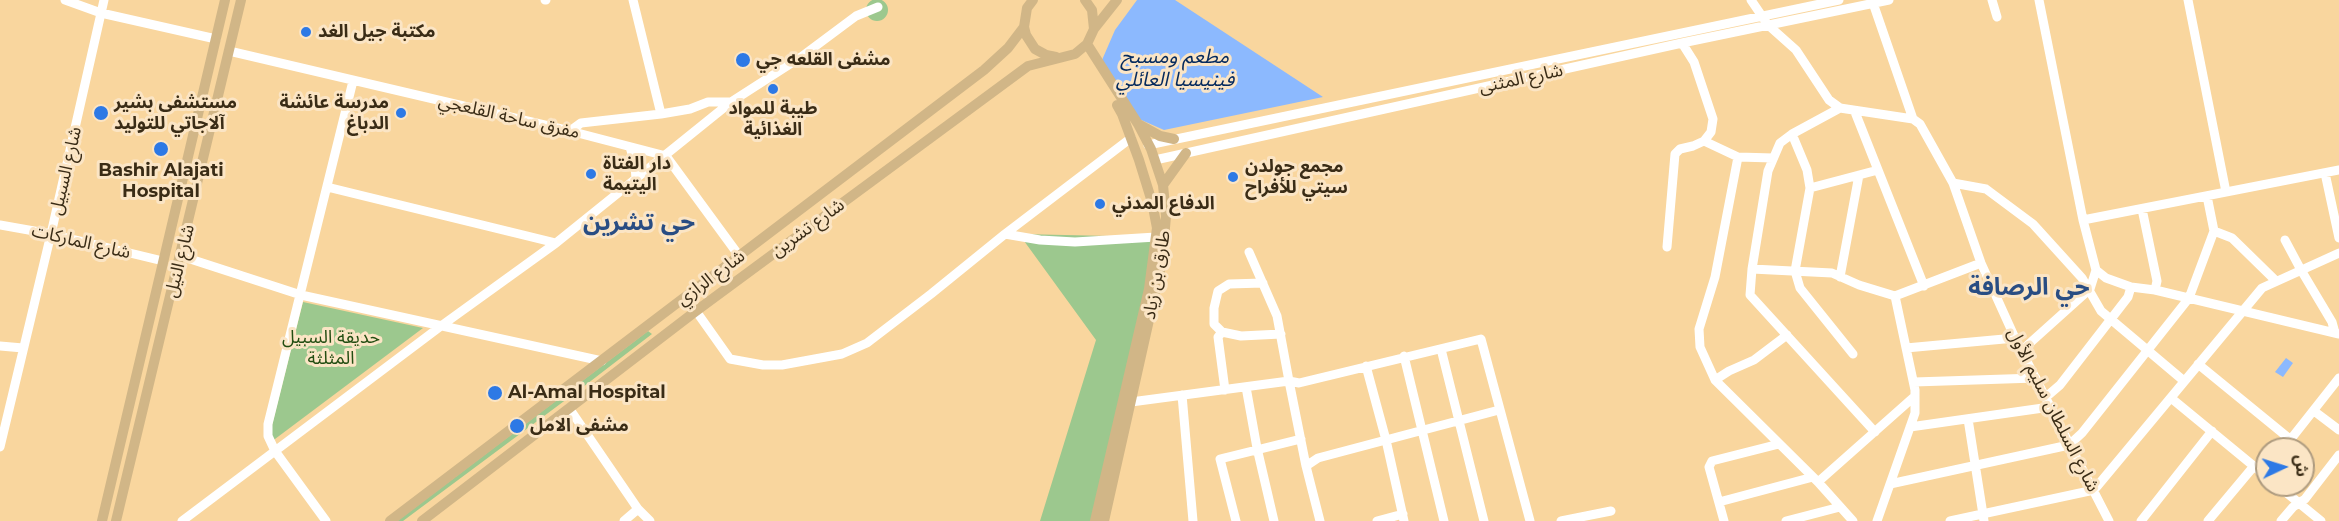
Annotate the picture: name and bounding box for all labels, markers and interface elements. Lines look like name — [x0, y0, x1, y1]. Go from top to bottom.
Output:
place label: مكتبة جيل الغد — [318, 21, 435, 43]
marker: مكتبة جيل الغد — [299, 25, 313, 39]
water label: مطعم ومسبح فينيسيا العائلي — [1116, 45, 1234, 92]
place label: مشفى القلعه جي — [756, 49, 891, 71]
marker: مشفى القلعه جي — [734, 51, 752, 69]
street label: شارع المثنى — [1477, 60, 1565, 98]
marker: طيبة للمواد الغذائية — [766, 82, 780, 96]
street label: مفرق ساحة القلعجي — [436, 90, 582, 144]
place label: مستشفى بشير آلاجاتي للتوليد — [114, 92, 237, 134]
place label: مدرسة عائشة الدباغ — [279, 92, 389, 134]
place label: طيبة للمواد الغذائية — [728, 98, 818, 140]
marker: مستشفى بشير آلاجاتي للتوليد — [92, 104, 110, 122]
marker: مدرسة عائشة الدباغ — [394, 106, 408, 120]
street label: شارع السبيل — [45, 125, 87, 217]
marker: Bashir Alajati Hospital — [152, 140, 170, 158]
place label: دار الفتاة اليتيمة — [603, 153, 671, 195]
place label: مجمع جولدن سيتي للأفراح — [1245, 156, 1348, 198]
place label: Bashir Alajati Hospital — [98, 160, 224, 202]
marker: دار الفتاة اليتيمة — [584, 167, 598, 181]
marker: مجمع جولدن سيتي للأفراح — [1226, 170, 1240, 184]
place label: الدفاع المدني — [1112, 193, 1215, 215]
street label: شارع تشرين — [767, 194, 849, 262]
marker: الدفاع المدني — [1093, 197, 1107, 211]
district label: حي تشرين — [583, 209, 695, 237]
street label: شارع الماركات — [29, 220, 133, 264]
street label: شارع النيل — [160, 222, 200, 300]
street label: طارق بن زياد — [1139, 229, 1175, 321]
street label: شارع الرازي — [673, 245, 749, 311]
district label: حي الرصافة — [1968, 274, 2090, 302]
street label: شارع السلطان سليم الأول — [2002, 325, 2104, 495]
park label: حديقة السبيل المثلثة — [282, 327, 380, 370]
place label: Al-Amal Hospital — [508, 382, 666, 404]
marker: Al-Amal Hospital — [486, 384, 504, 402]
place label: مشفى الامل — [530, 415, 629, 437]
marker: مشفى الامل — [508, 417, 526, 435]
north arrow — [2255, 437, 2315, 497]
text: ش — [2291, 454, 2312, 477]

